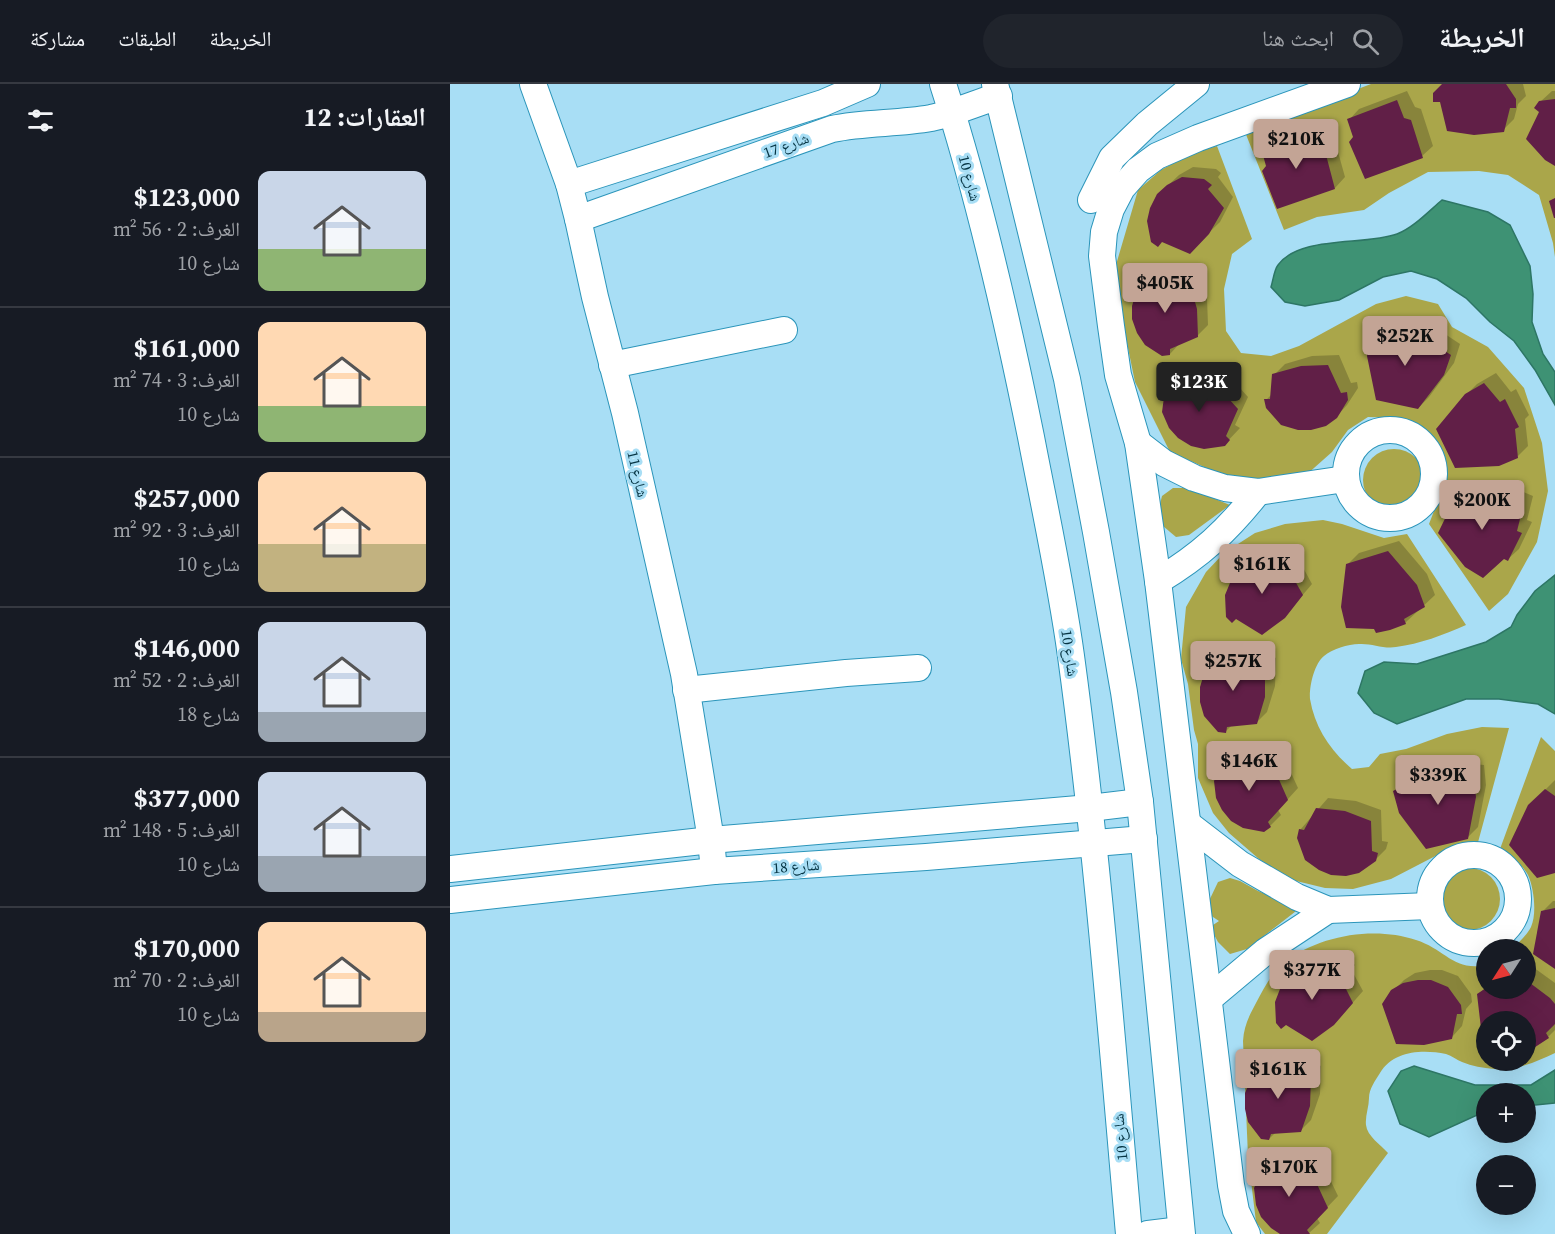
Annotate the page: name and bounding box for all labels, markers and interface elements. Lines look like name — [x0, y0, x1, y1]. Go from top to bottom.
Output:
search box — [983, 14, 1403, 68]
text: الخريطة — [1439, 18, 1525, 56]
text: ابحث هنا — [1262, 23, 1334, 53]
text: مشاركة — [30, 24, 85, 53]
text: الطبقات — [118, 24, 177, 53]
text: الخريطة — [210, 24, 271, 53]
icon: search — [1349, 25, 1382, 58]
text: العقارات: 12 — [303, 99, 426, 135]
icon: filters — [24, 104, 57, 137]
pin: $210K — [1254, 119, 1338, 170]
text: $210K — [1267, 124, 1325, 152]
street label: شارع 17 — [760, 127, 812, 163]
street label: شارع 10 — [954, 153, 986, 204]
text: $123,000 — [134, 179, 240, 215]
icon: home — [306, 195, 378, 267]
text: الغرف: 2 · 56 m² — [113, 215, 240, 243]
text: شارع 10 — [177, 249, 240, 277]
pin: $405K — [1123, 263, 1207, 314]
text: $405K — [1136, 268, 1194, 296]
pin: $252K — [1363, 316, 1447, 367]
text: $252K — [1376, 321, 1434, 349]
text: $161,000 — [134, 330, 240, 366]
icon: home — [306, 346, 378, 418]
pin: $123K — [1157, 362, 1241, 413]
text: الغرف: 3 · 74 m² — [113, 366, 240, 394]
text: $123K — [1170, 367, 1228, 395]
text: شارع 10 — [177, 400, 240, 428]
street label: شارع 11 — [622, 449, 654, 499]
text: $257,000 — [134, 480, 240, 516]
pin: $200K — [1440, 480, 1524, 531]
text: $200K — [1453, 485, 1511, 513]
icon: home — [306, 496, 378, 568]
text: الغرف: 3 · 92 m² — [113, 516, 240, 544]
pin: $161K — [1220, 544, 1304, 595]
text: $161K — [1233, 549, 1291, 577]
text: شارع 10 — [177, 550, 240, 578]
street label: شارع 10 — [1056, 628, 1084, 678]
text: $146,000 — [134, 630, 240, 666]
pin: $257K — [1191, 641, 1275, 692]
icon: home — [306, 646, 378, 718]
text: $257K — [1204, 646, 1262, 674]
text: الغرف: 2 · 52 m² — [113, 666, 240, 694]
text: شارع 18 — [177, 700, 240, 728]
pin: $146K — [1207, 741, 1291, 792]
text: $146K — [1220, 746, 1278, 774]
pin: $339K — [1396, 755, 1480, 806]
text: $339K — [1409, 760, 1467, 788]
text: $377,000 — [134, 780, 240, 816]
icon: home — [306, 796, 378, 868]
text: الغرف: 5 · 148 m² — [103, 816, 240, 844]
text: شارع 10 — [177, 850, 240, 878]
street label: شارع 18 — [772, 854, 820, 878]
text: $170,000 — [134, 930, 240, 966]
north arrow — [1476, 939, 1536, 999]
map controls — [1476, 939, 1536, 1215]
icon: home — [306, 946, 378, 1018]
pin: $377K — [1270, 950, 1354, 1001]
text: $377K — [1283, 955, 1341, 983]
text: الغرف: 2 · 70 m² — [113, 966, 240, 994]
text: شارع 10 — [177, 1000, 240, 1028]
button: locate — [1476, 1011, 1536, 1071]
pin: $161K — [1236, 1049, 1320, 1100]
text: $161K — [1249, 1054, 1307, 1082]
button: + — [1476, 1083, 1536, 1143]
street label: شارع 10 — [1107, 1113, 1133, 1161]
pin: $170K — [1247, 1147, 1331, 1198]
text: $170K — [1260, 1152, 1318, 1180]
button: − — [1476, 1155, 1536, 1215]

